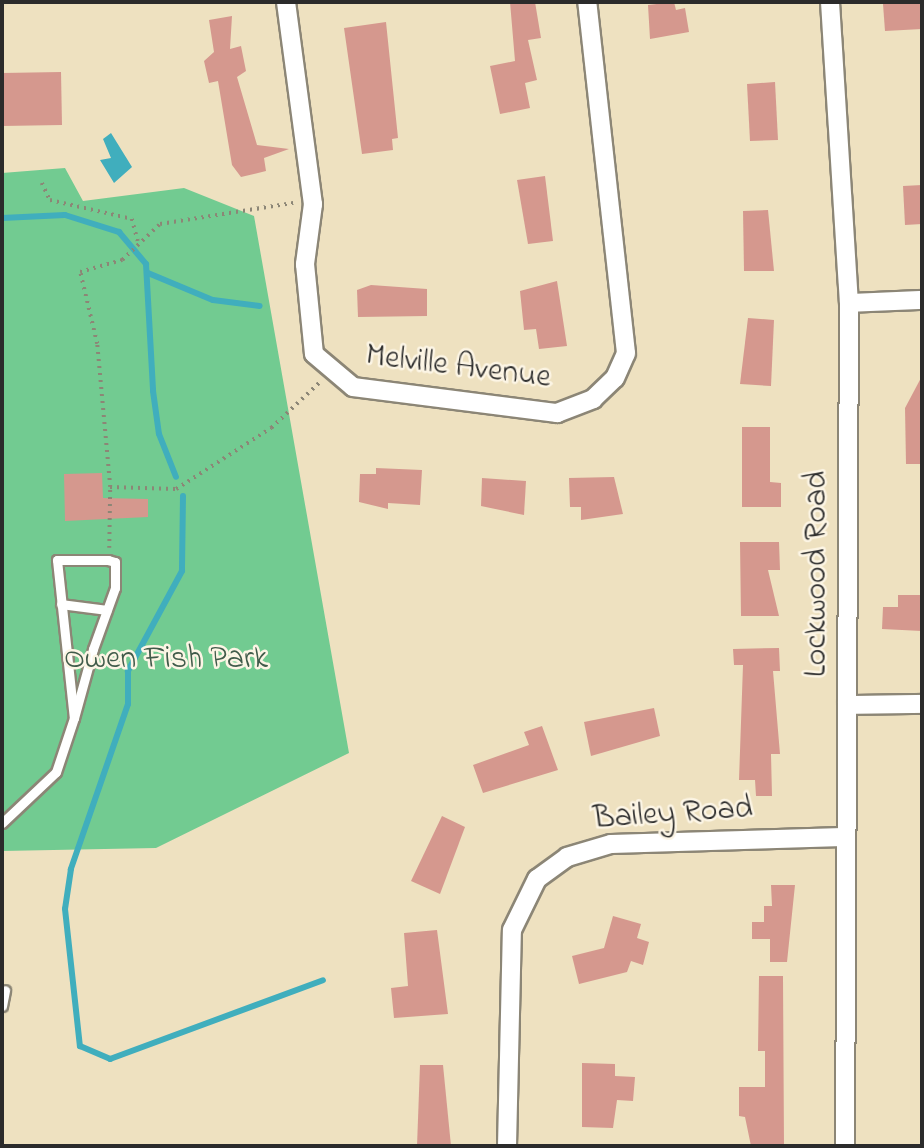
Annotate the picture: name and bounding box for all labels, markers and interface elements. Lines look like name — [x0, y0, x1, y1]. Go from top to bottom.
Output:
street label: Melville Avenue — [363, 338, 553, 398]
street label: Lockwood Road — [799, 471, 837, 677]
park label: Owen Fish Park — [64, 641, 268, 679]
street label: Bailey Road — [592, 790, 754, 840]

